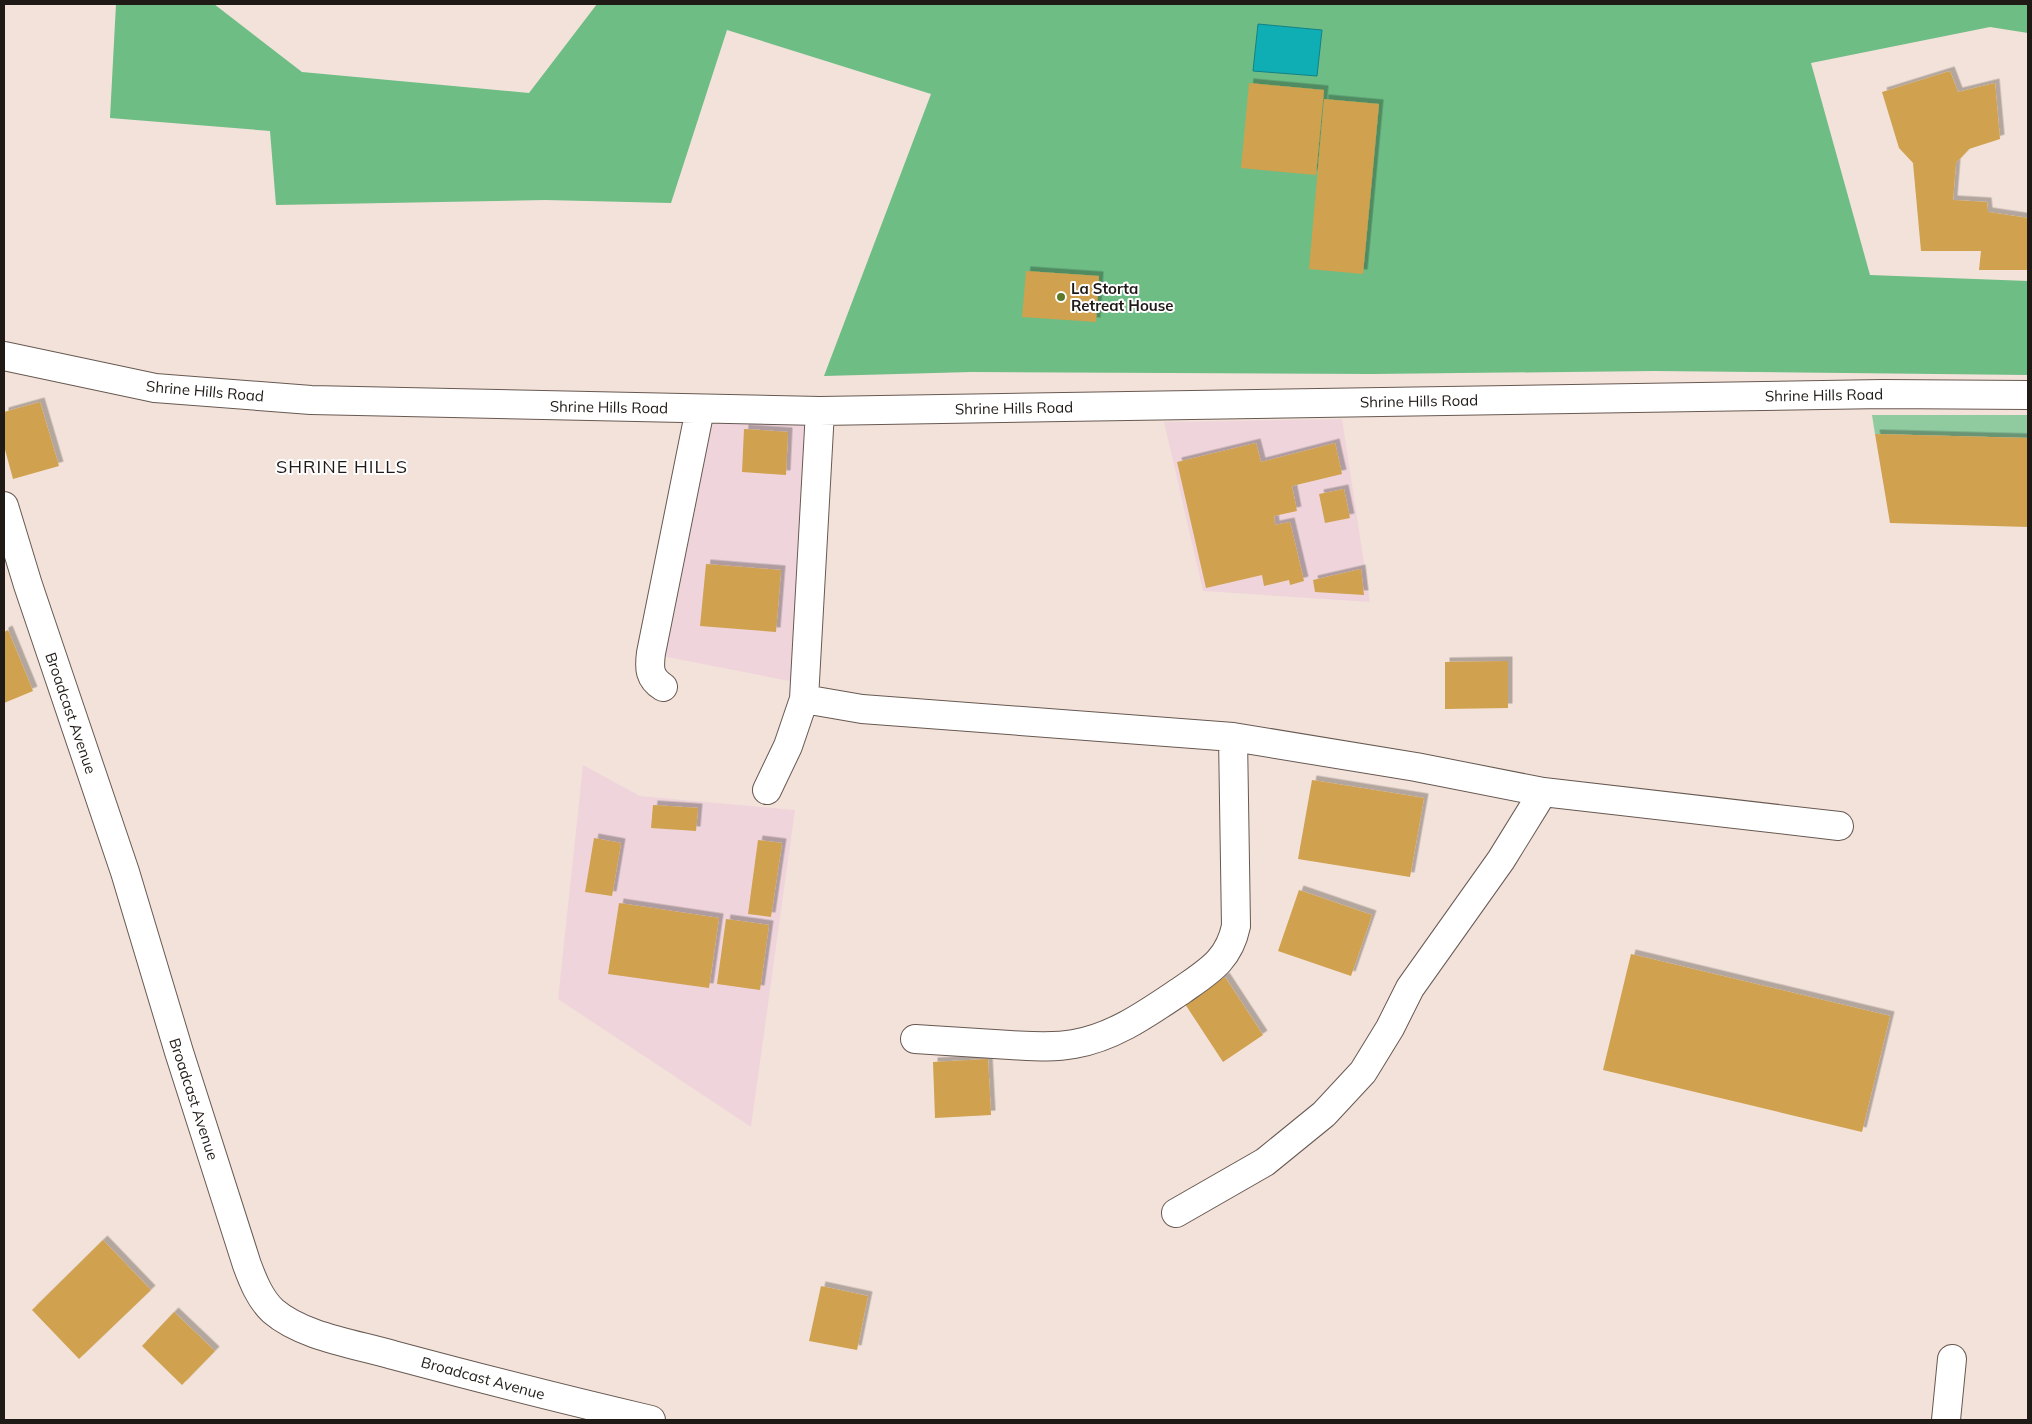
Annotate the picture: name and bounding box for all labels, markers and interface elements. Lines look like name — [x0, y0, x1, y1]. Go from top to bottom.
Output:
place label: La Storta Retreat House — [1071, 279, 1173, 315]
marker: La Storta Retreat House — [1055, 291, 1067, 303]
street label: Shrine Hills Road — [145, 376, 265, 406]
street label: Shrine Hills Road — [1765, 384, 1883, 406]
street label: Shrine Hills Road — [1360, 390, 1478, 412]
street label: Shrine Hills Road — [550, 396, 668, 418]
street label: Shrine Hills Road — [955, 397, 1073, 419]
district label: SHRINE HILLS — [276, 455, 408, 478]
street label: Broadcast Avenue — [41, 650, 101, 776]
street label: Broadcast Avenue — [165, 1036, 223, 1162]
street label: Broadcast Avenue — [419, 1352, 547, 1404]

